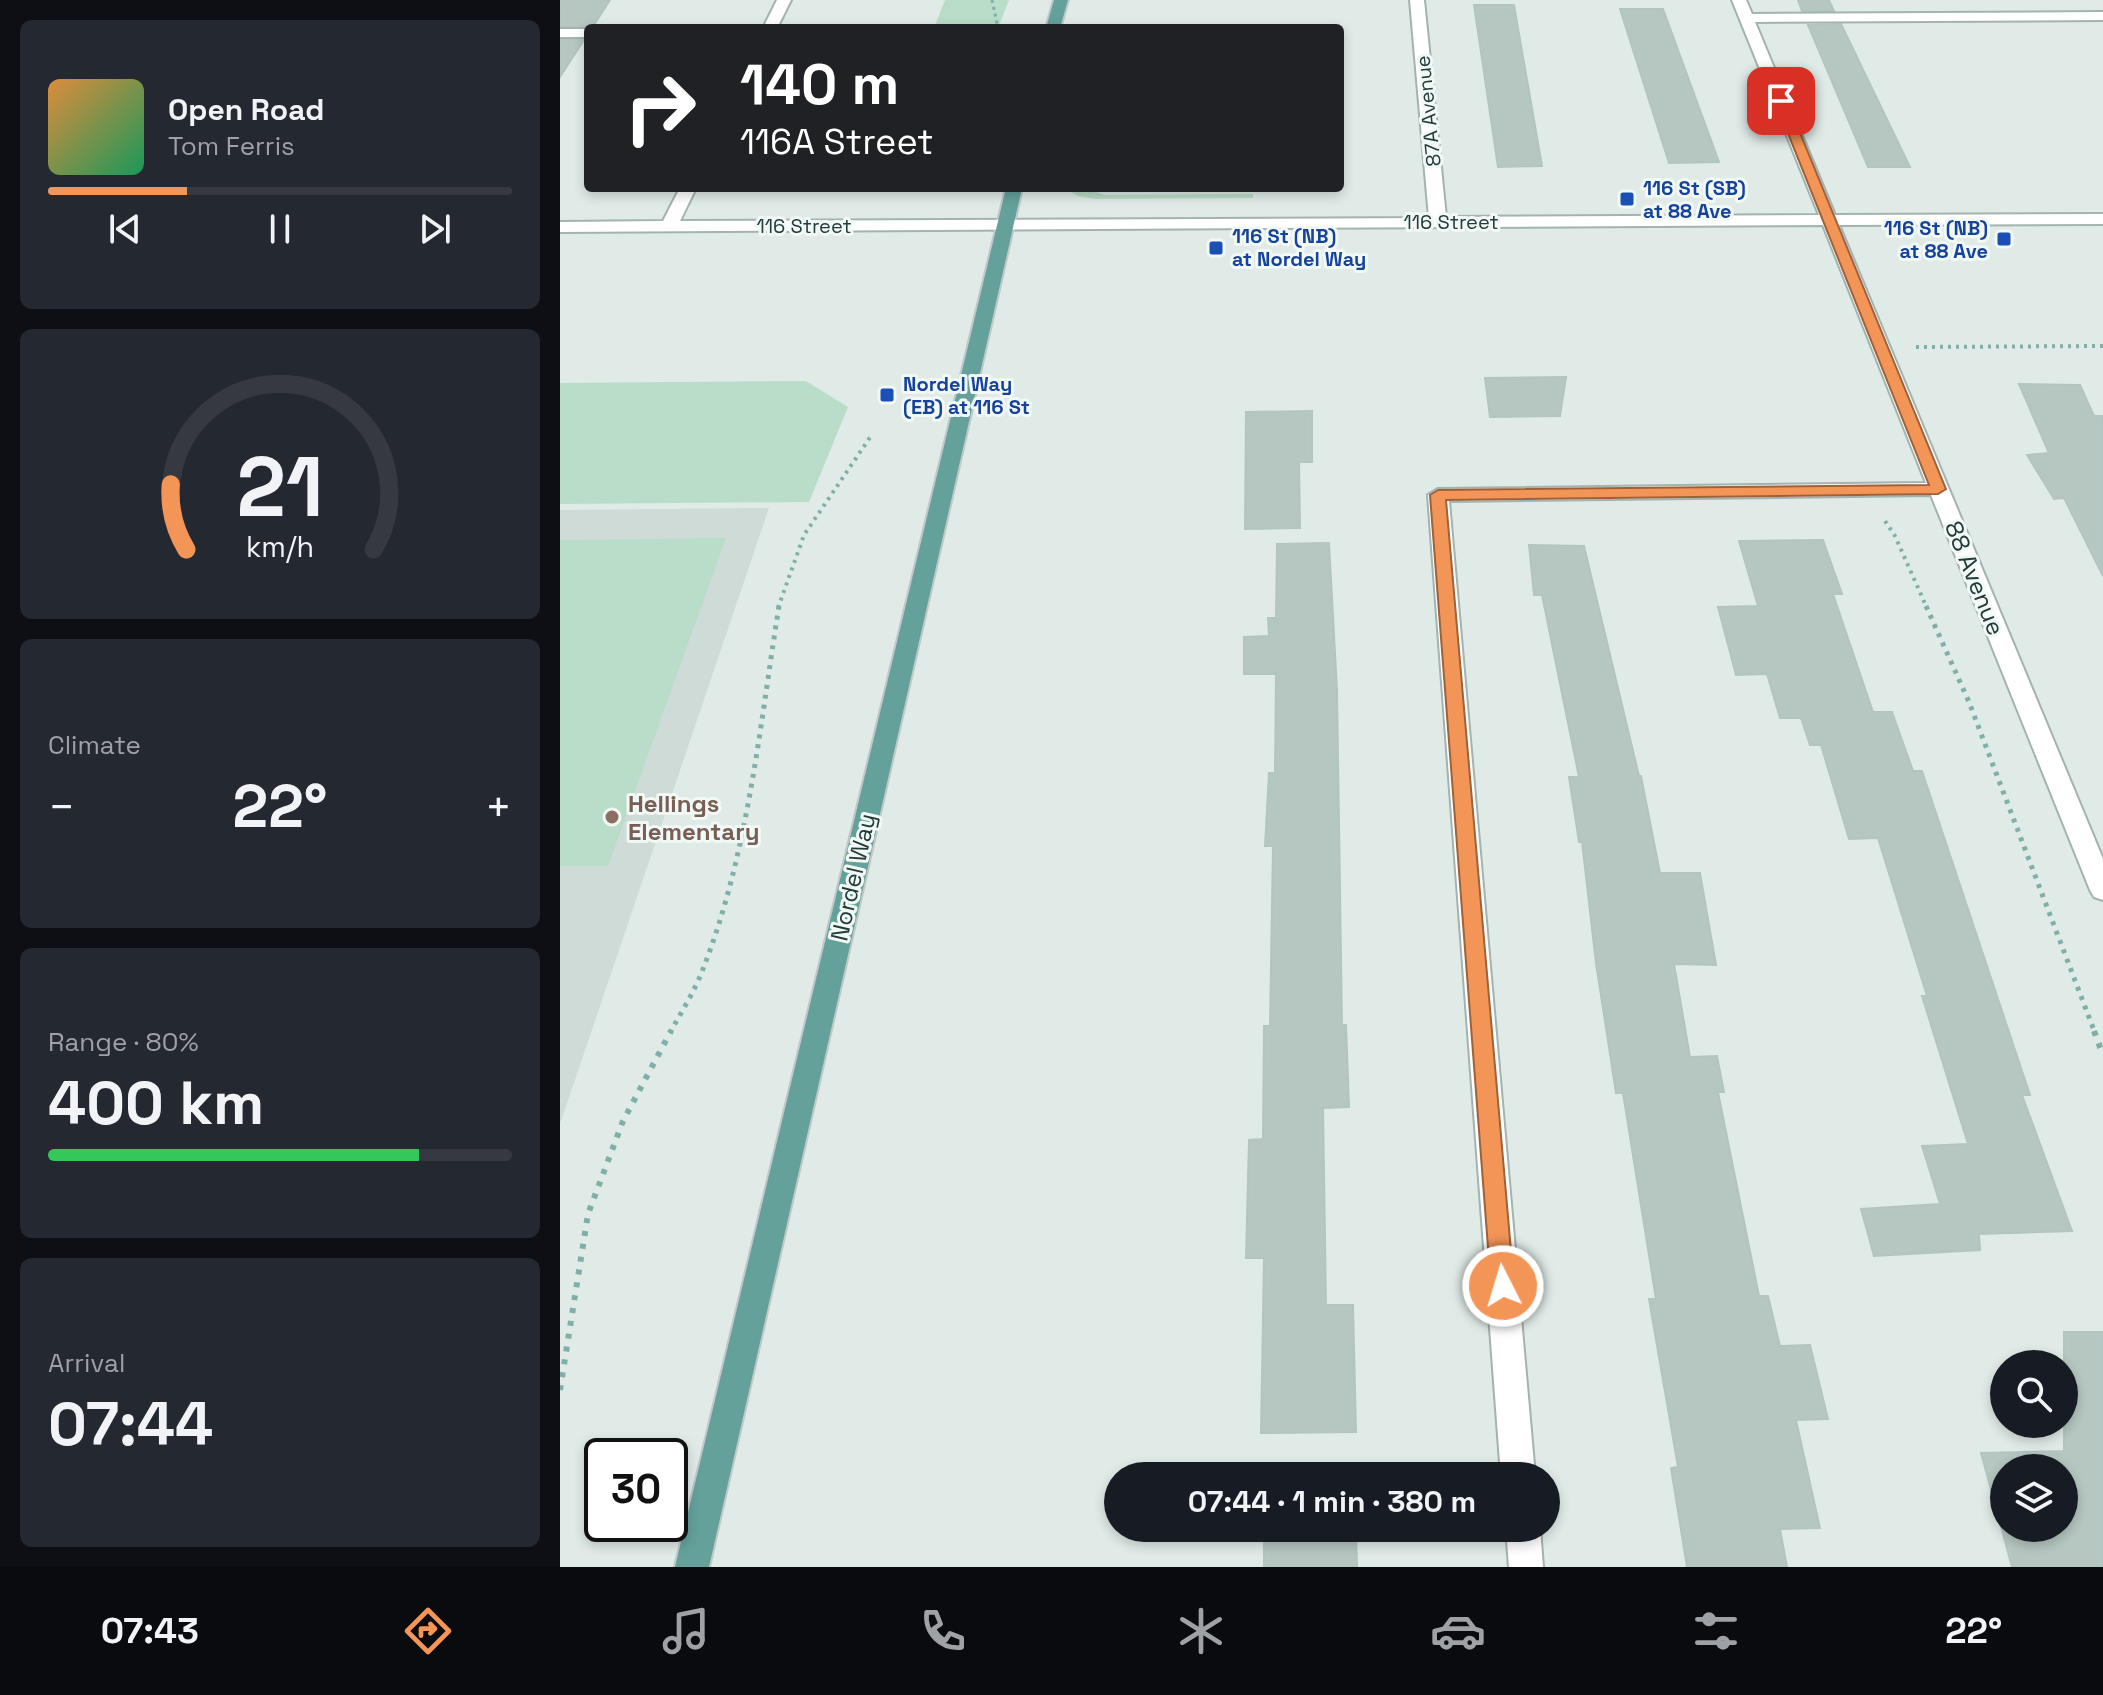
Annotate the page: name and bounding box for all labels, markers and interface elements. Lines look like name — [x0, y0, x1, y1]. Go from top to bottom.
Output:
text: 140 m — [740, 49, 899, 120]
street label: 87A Avenue — [1409, 54, 1447, 168]
icon: right — [608, 56, 712, 160]
pin — [1747, 67, 1815, 135]
icon: arrive — [1759, 79, 1803, 123]
text: Open Road — [168, 90, 324, 129]
text: 116A Street — [740, 119, 934, 165]
text: Tom Ferris — [168, 129, 295, 163]
place label: 116 St (SB) at 88 Ave — [1643, 175, 1746, 224]
marker: 116 St (SB) at 88 Ave — [1618, 190, 1636, 208]
icon: previous — [103, 207, 147, 251]
icon: pause — [258, 207, 302, 251]
icon: next — [413, 207, 457, 251]
street label: 116 Street — [1403, 209, 1499, 235]
street label: 116 Street — [756, 213, 852, 239]
place label: 116 St (NB) at 88 Ave — [1884, 215, 1988, 264]
place label: 116 St (NB) at Nordel Way — [1232, 223, 1366, 272]
marker: 116 St (NB) at 88 Ave — [1995, 230, 2013, 248]
marker: 116 St (NB) at Nordel Way — [1207, 239, 1225, 257]
place label: Nordel Way (EB) at 116 St — [903, 371, 1030, 420]
marker: Nordel Way (EB) at 116 St — [878, 386, 896, 404]
text: 21 — [236, 434, 324, 540]
street label: 88 Avenue — [1938, 516, 2012, 640]
text: km/h — [246, 529, 314, 565]
text: Climate — [48, 728, 141, 762]
text: 22° — [233, 768, 327, 845]
text: − — [48, 779, 75, 835]
text: + — [485, 779, 512, 835]
place label: Hellings Elementary — [628, 788, 759, 847]
marker: Hellings Elementary — [603, 808, 621, 826]
street label: Nordel Way — [823, 810, 883, 944]
text: Range · 80% — [48, 1025, 199, 1059]
text: 400 km — [48, 1065, 264, 1142]
position arrow — [1461, 1244, 1545, 1328]
text: Arrival — [48, 1346, 125, 1380]
map controls — [1990, 1350, 2078, 1542]
button: search — [1990, 1350, 2078, 1438]
text: 07:44 — [48, 1386, 213, 1463]
speed limit sign: 30 — [584, 1438, 688, 1542]
button: layers — [1990, 1454, 2078, 1542]
text: 07:44 · 1 min · 380 m — [1188, 1482, 1476, 1521]
icon: directions — [400, 1603, 456, 1659]
icon: music — [658, 1603, 714, 1659]
icon: phone — [915, 1603, 971, 1659]
icon: climate — [1173, 1603, 1229, 1659]
icon: car — [1430, 1603, 1486, 1659]
icon: filters — [1688, 1603, 1744, 1659]
text: 07:43 — [101, 1608, 199, 1654]
text: 22° — [1945, 1608, 2002, 1654]

